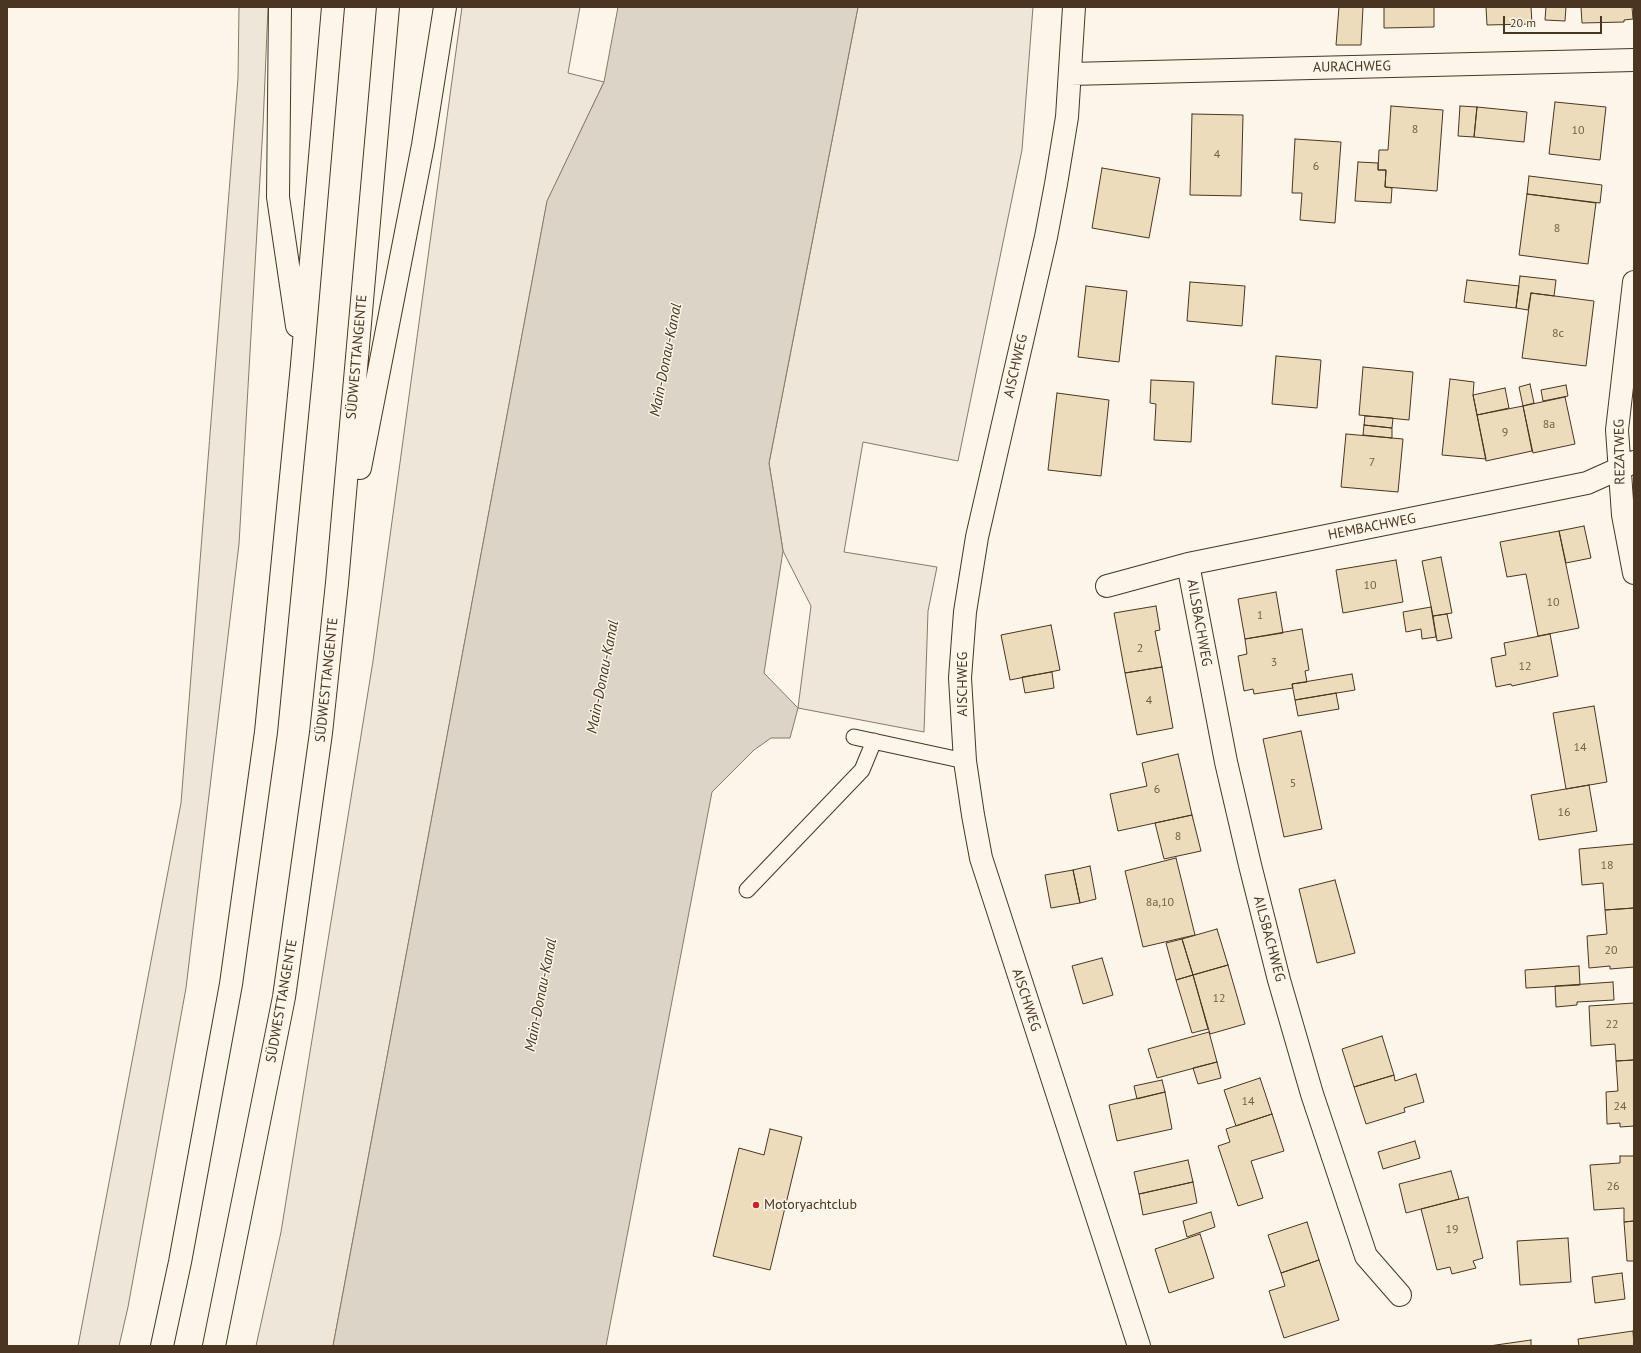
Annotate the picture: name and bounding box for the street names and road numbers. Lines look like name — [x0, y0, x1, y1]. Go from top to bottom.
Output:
street label: AURACHWEG — [1313, 58, 1391, 76]
street label: SÜDWESTTANGENTE — [343, 294, 371, 420]
street label: AISCHWEG — [1001, 333, 1031, 399]
street label: REZATWEG — [1611, 419, 1629, 485]
street label: HEMBACHWEG — [1327, 510, 1417, 544]
street label: AILSBACHWEG — [1183, 578, 1215, 668]
street label: SÜDWESTTANGENTE — [312, 617, 342, 743]
street label: AISCHWEG — [955, 652, 971, 716]
street label: AILSBACHWEG — [1249, 894, 1289, 984]
street label: SÜDWESTTANGENTE — [263, 938, 301, 1064]
street label: AISCHWEG — [1008, 967, 1044, 1033]

